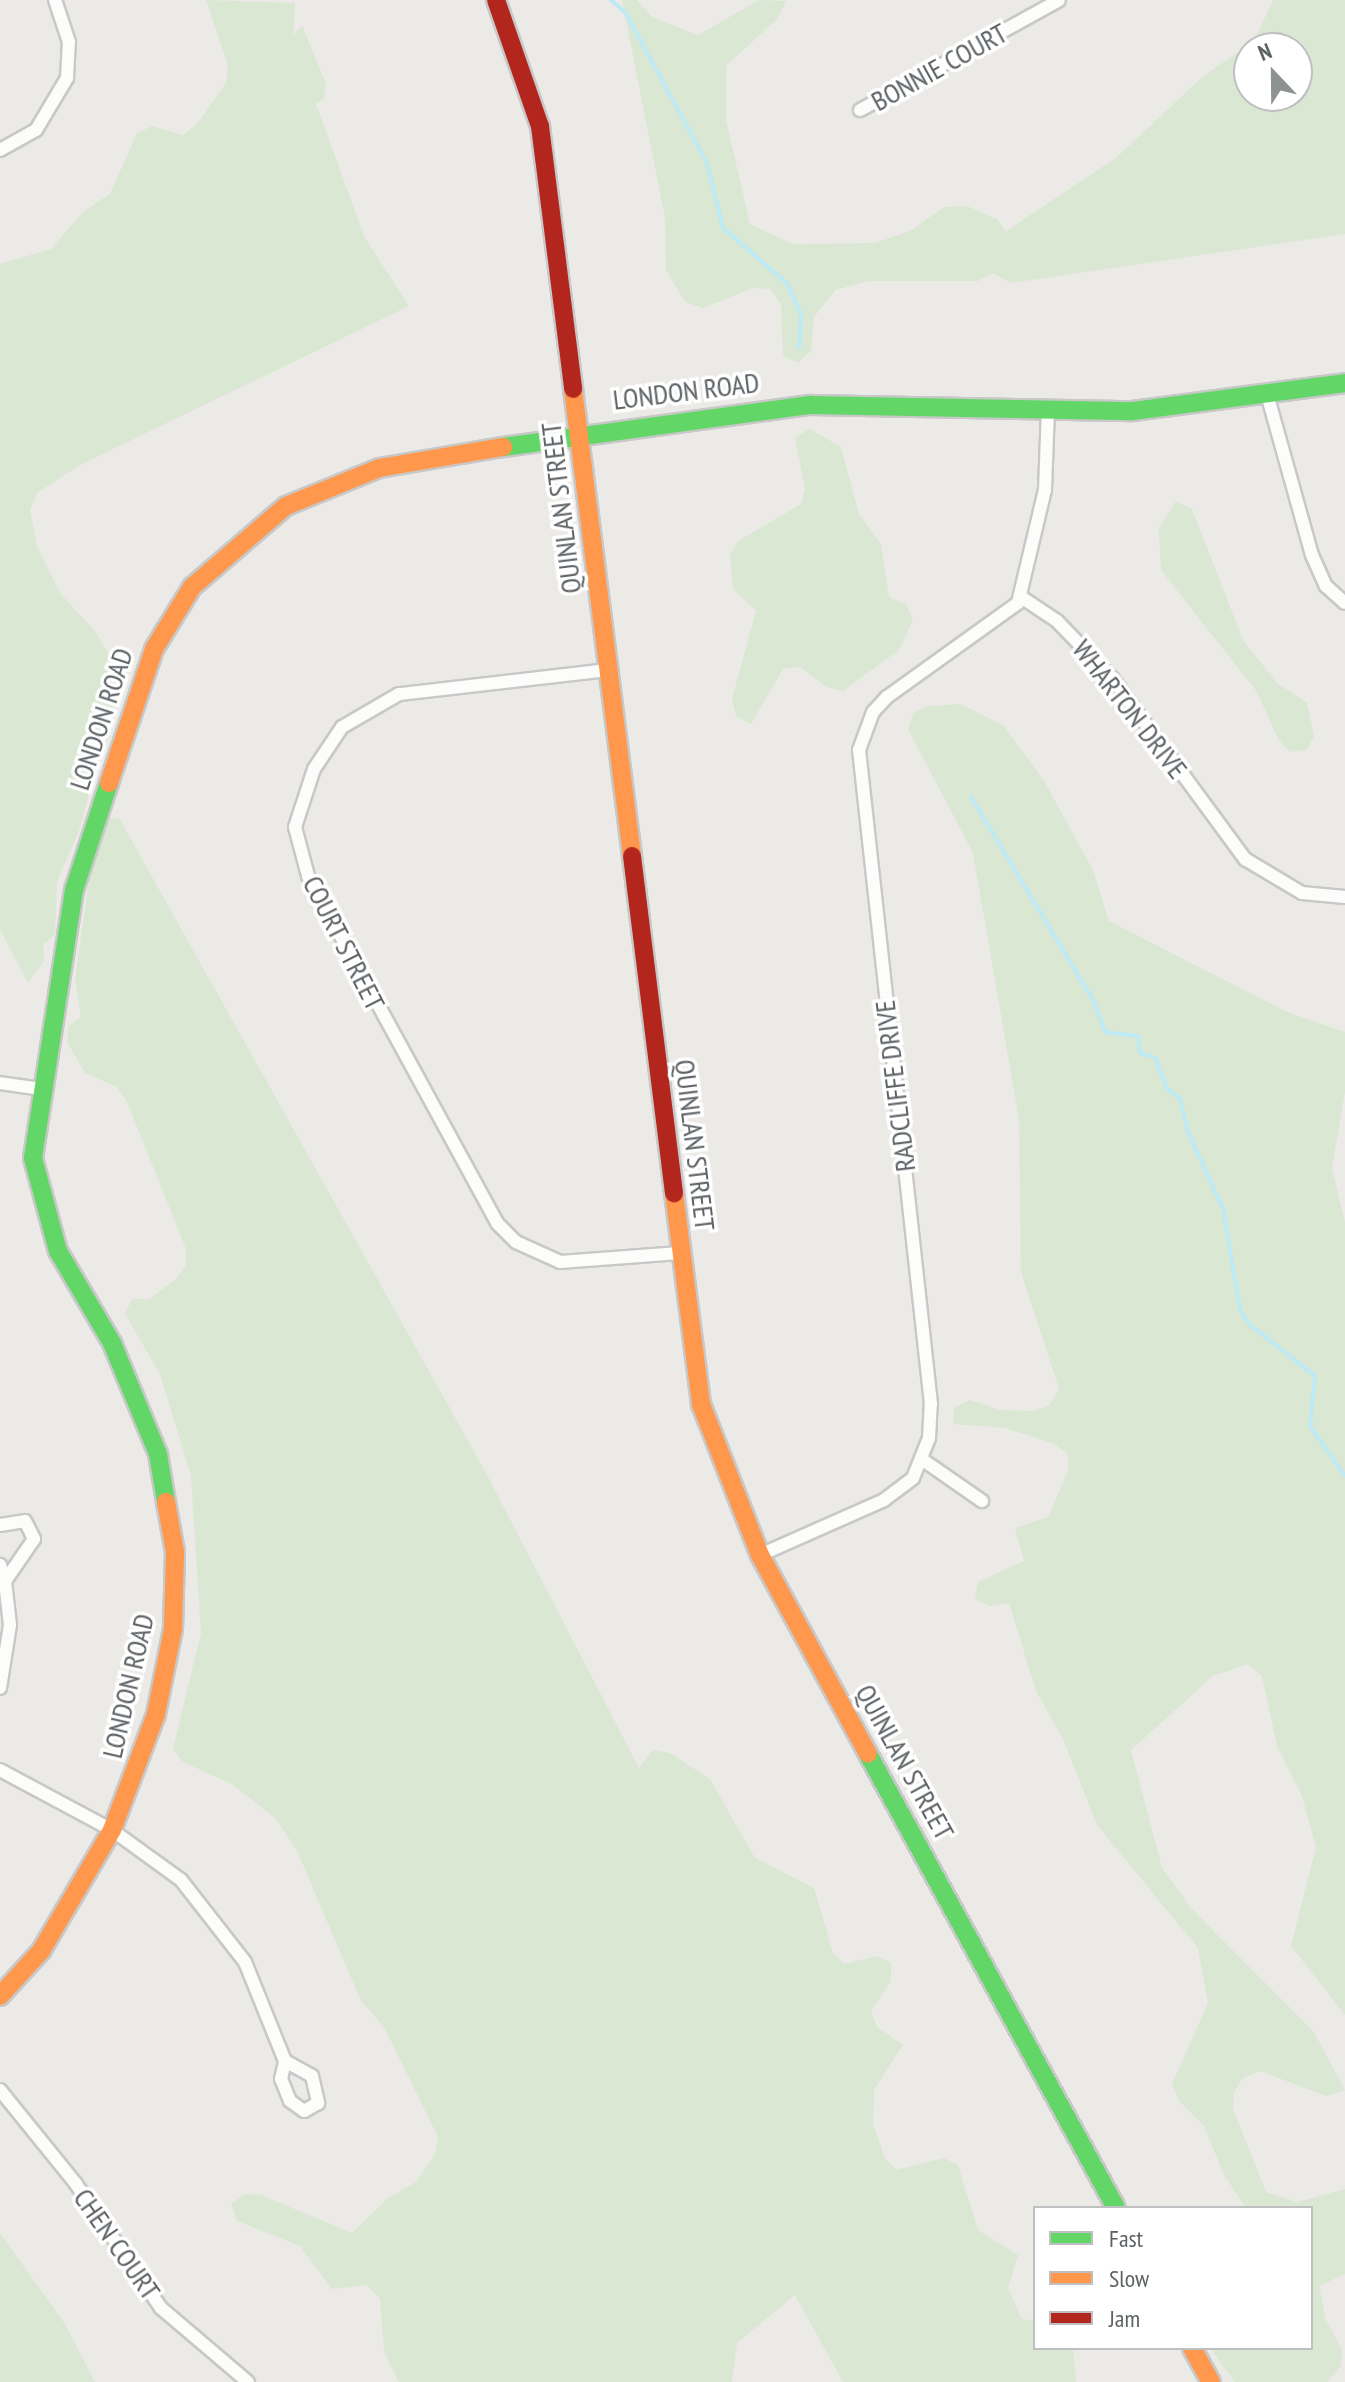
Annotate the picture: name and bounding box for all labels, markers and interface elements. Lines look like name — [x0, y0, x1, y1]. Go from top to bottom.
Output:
street label: BONNIE COURT — [865, 16, 1013, 118]
north arrow — [1233, 32, 1313, 112]
text: N — [1254, 36, 1276, 67]
street label: LONDON ROAD — [611, 365, 761, 417]
street label: QUINLAN STREET — [534, 421, 588, 595]
street label: WHARTON DRIVE — [1065, 633, 1195, 785]
street label: LONDON ROAD — [62, 644, 140, 794]
street label: COURT STREET — [296, 870, 392, 1016]
street label: RADCLIFFE DRIVE — [868, 998, 922, 1174]
street label: QUINLAN STREET — [668, 1058, 722, 1232]
street label: LONDON ROAD — [95, 1611, 161, 1761]
street label: QUINLAN STREET — [849, 1679, 961, 1845]
street label: CHEN COURT — [67, 2182, 167, 2306]
legend — [1033, 2206, 1313, 2350]
text: Fast — [1109, 2223, 1143, 2254]
text: Slow — [1109, 2263, 1149, 2294]
text: Jam — [1109, 2303, 1140, 2334]

